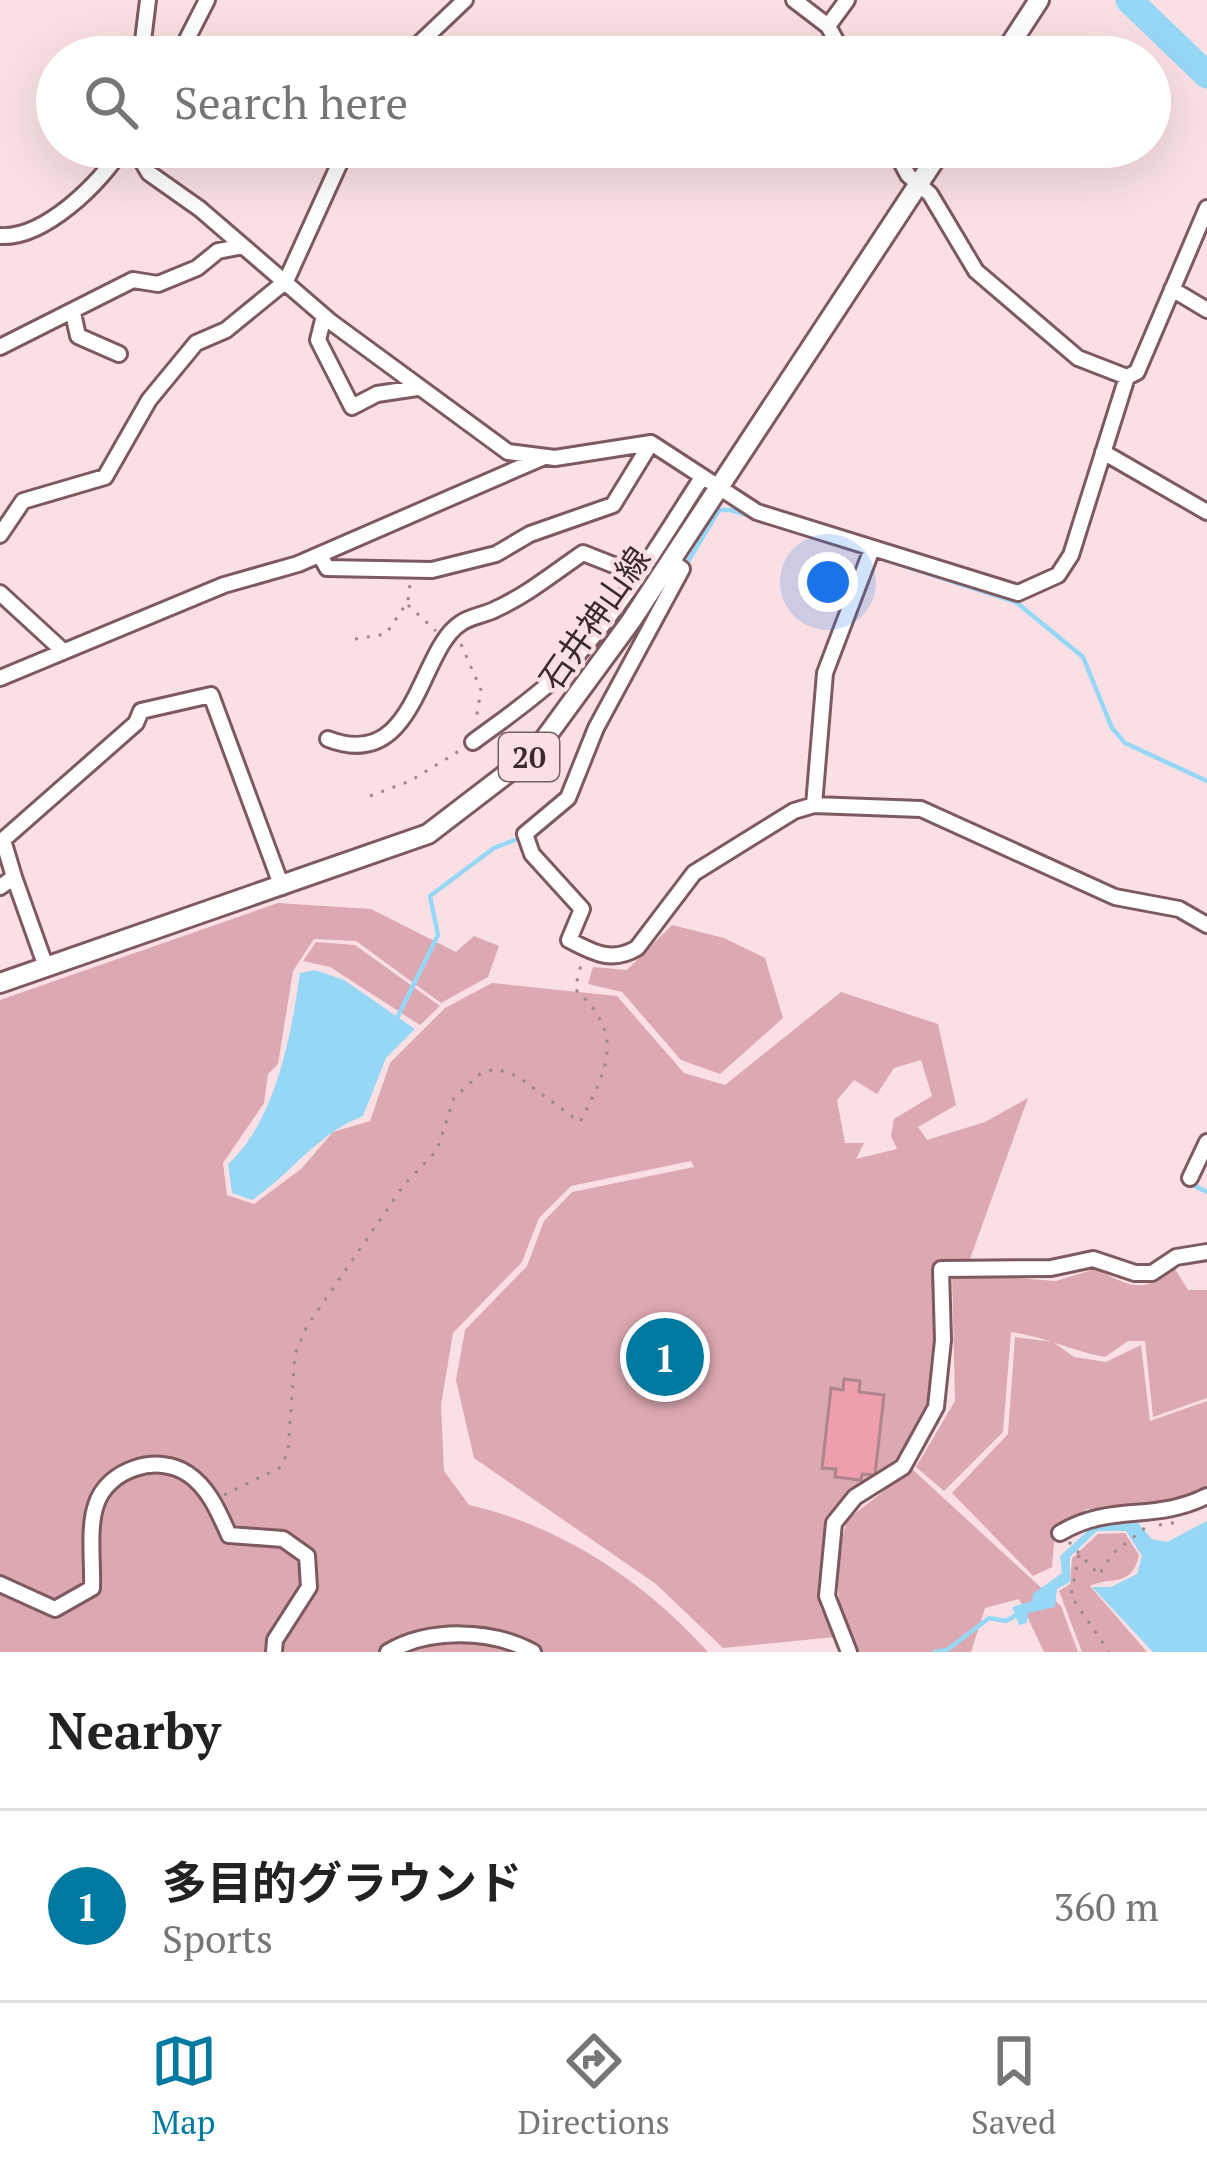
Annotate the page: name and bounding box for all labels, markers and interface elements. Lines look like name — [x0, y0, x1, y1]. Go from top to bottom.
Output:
search box — [36, 36, 1171, 168]
icon: search — [78, 69, 144, 135]
text: Search here — [174, 72, 408, 132]
street label: 石井神山線 — [529, 538, 659, 698]
your location — [798, 552, 858, 612]
road number: 20 — [499, 733, 559, 781]
pin: 1 — [626, 1312, 704, 1402]
text: Nearby — [48, 1696, 221, 1764]
text: 多目的グラウンド — [162, 1852, 522, 1912]
text: 1 — [76, 1880, 98, 1932]
text: 360 m — [1054, 1880, 1159, 1932]
text: Sports — [162, 1912, 273, 1964]
tab: Map — [151, 2028, 217, 2143]
tab: Directions — [518, 2028, 670, 2143]
tab: Saved — [971, 2028, 1056, 2143]

